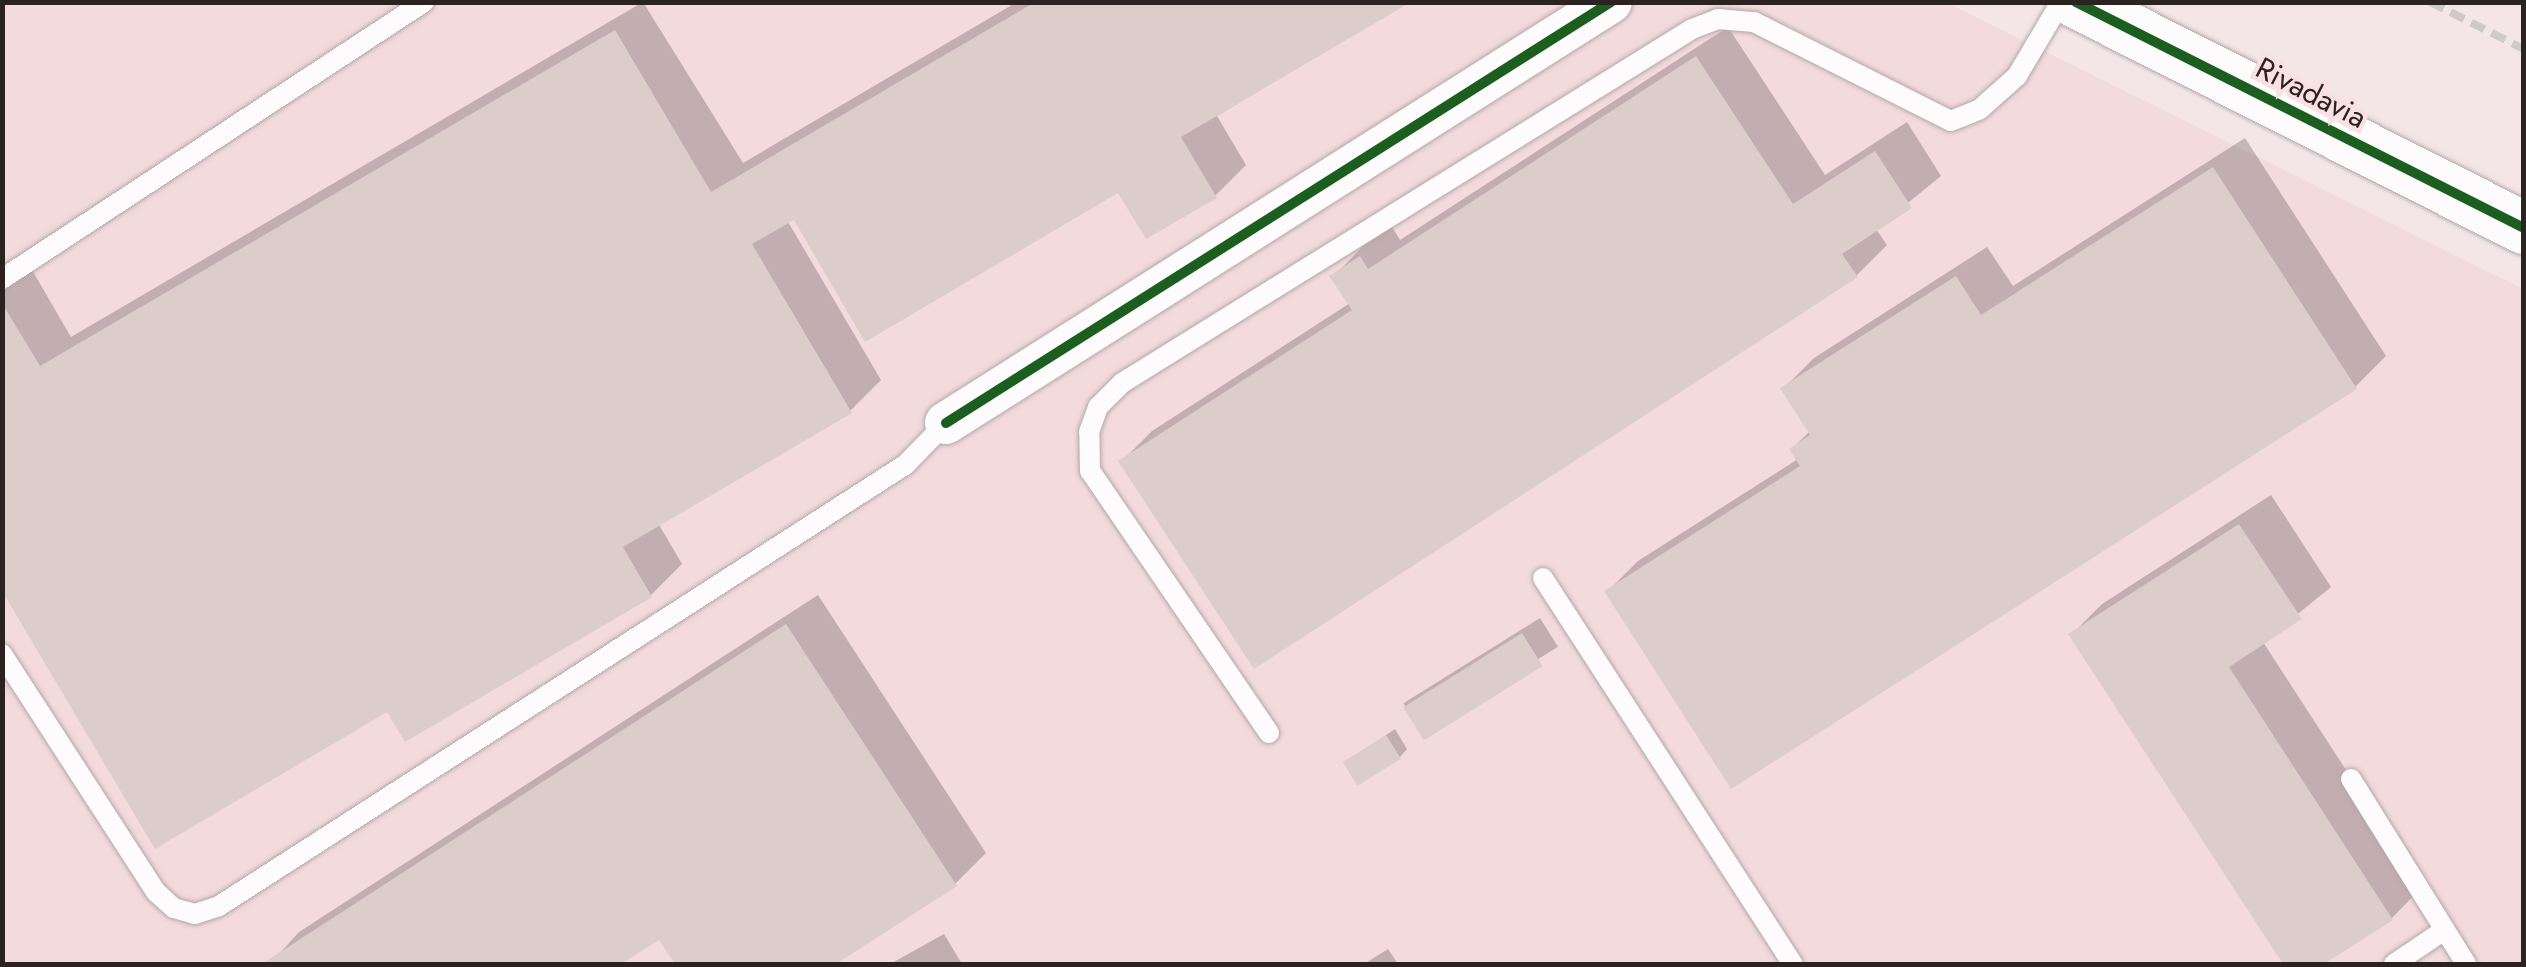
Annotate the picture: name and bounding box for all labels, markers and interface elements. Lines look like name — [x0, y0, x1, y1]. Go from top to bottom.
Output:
street label: Rivadavia — [2250, 50, 2372, 136]

